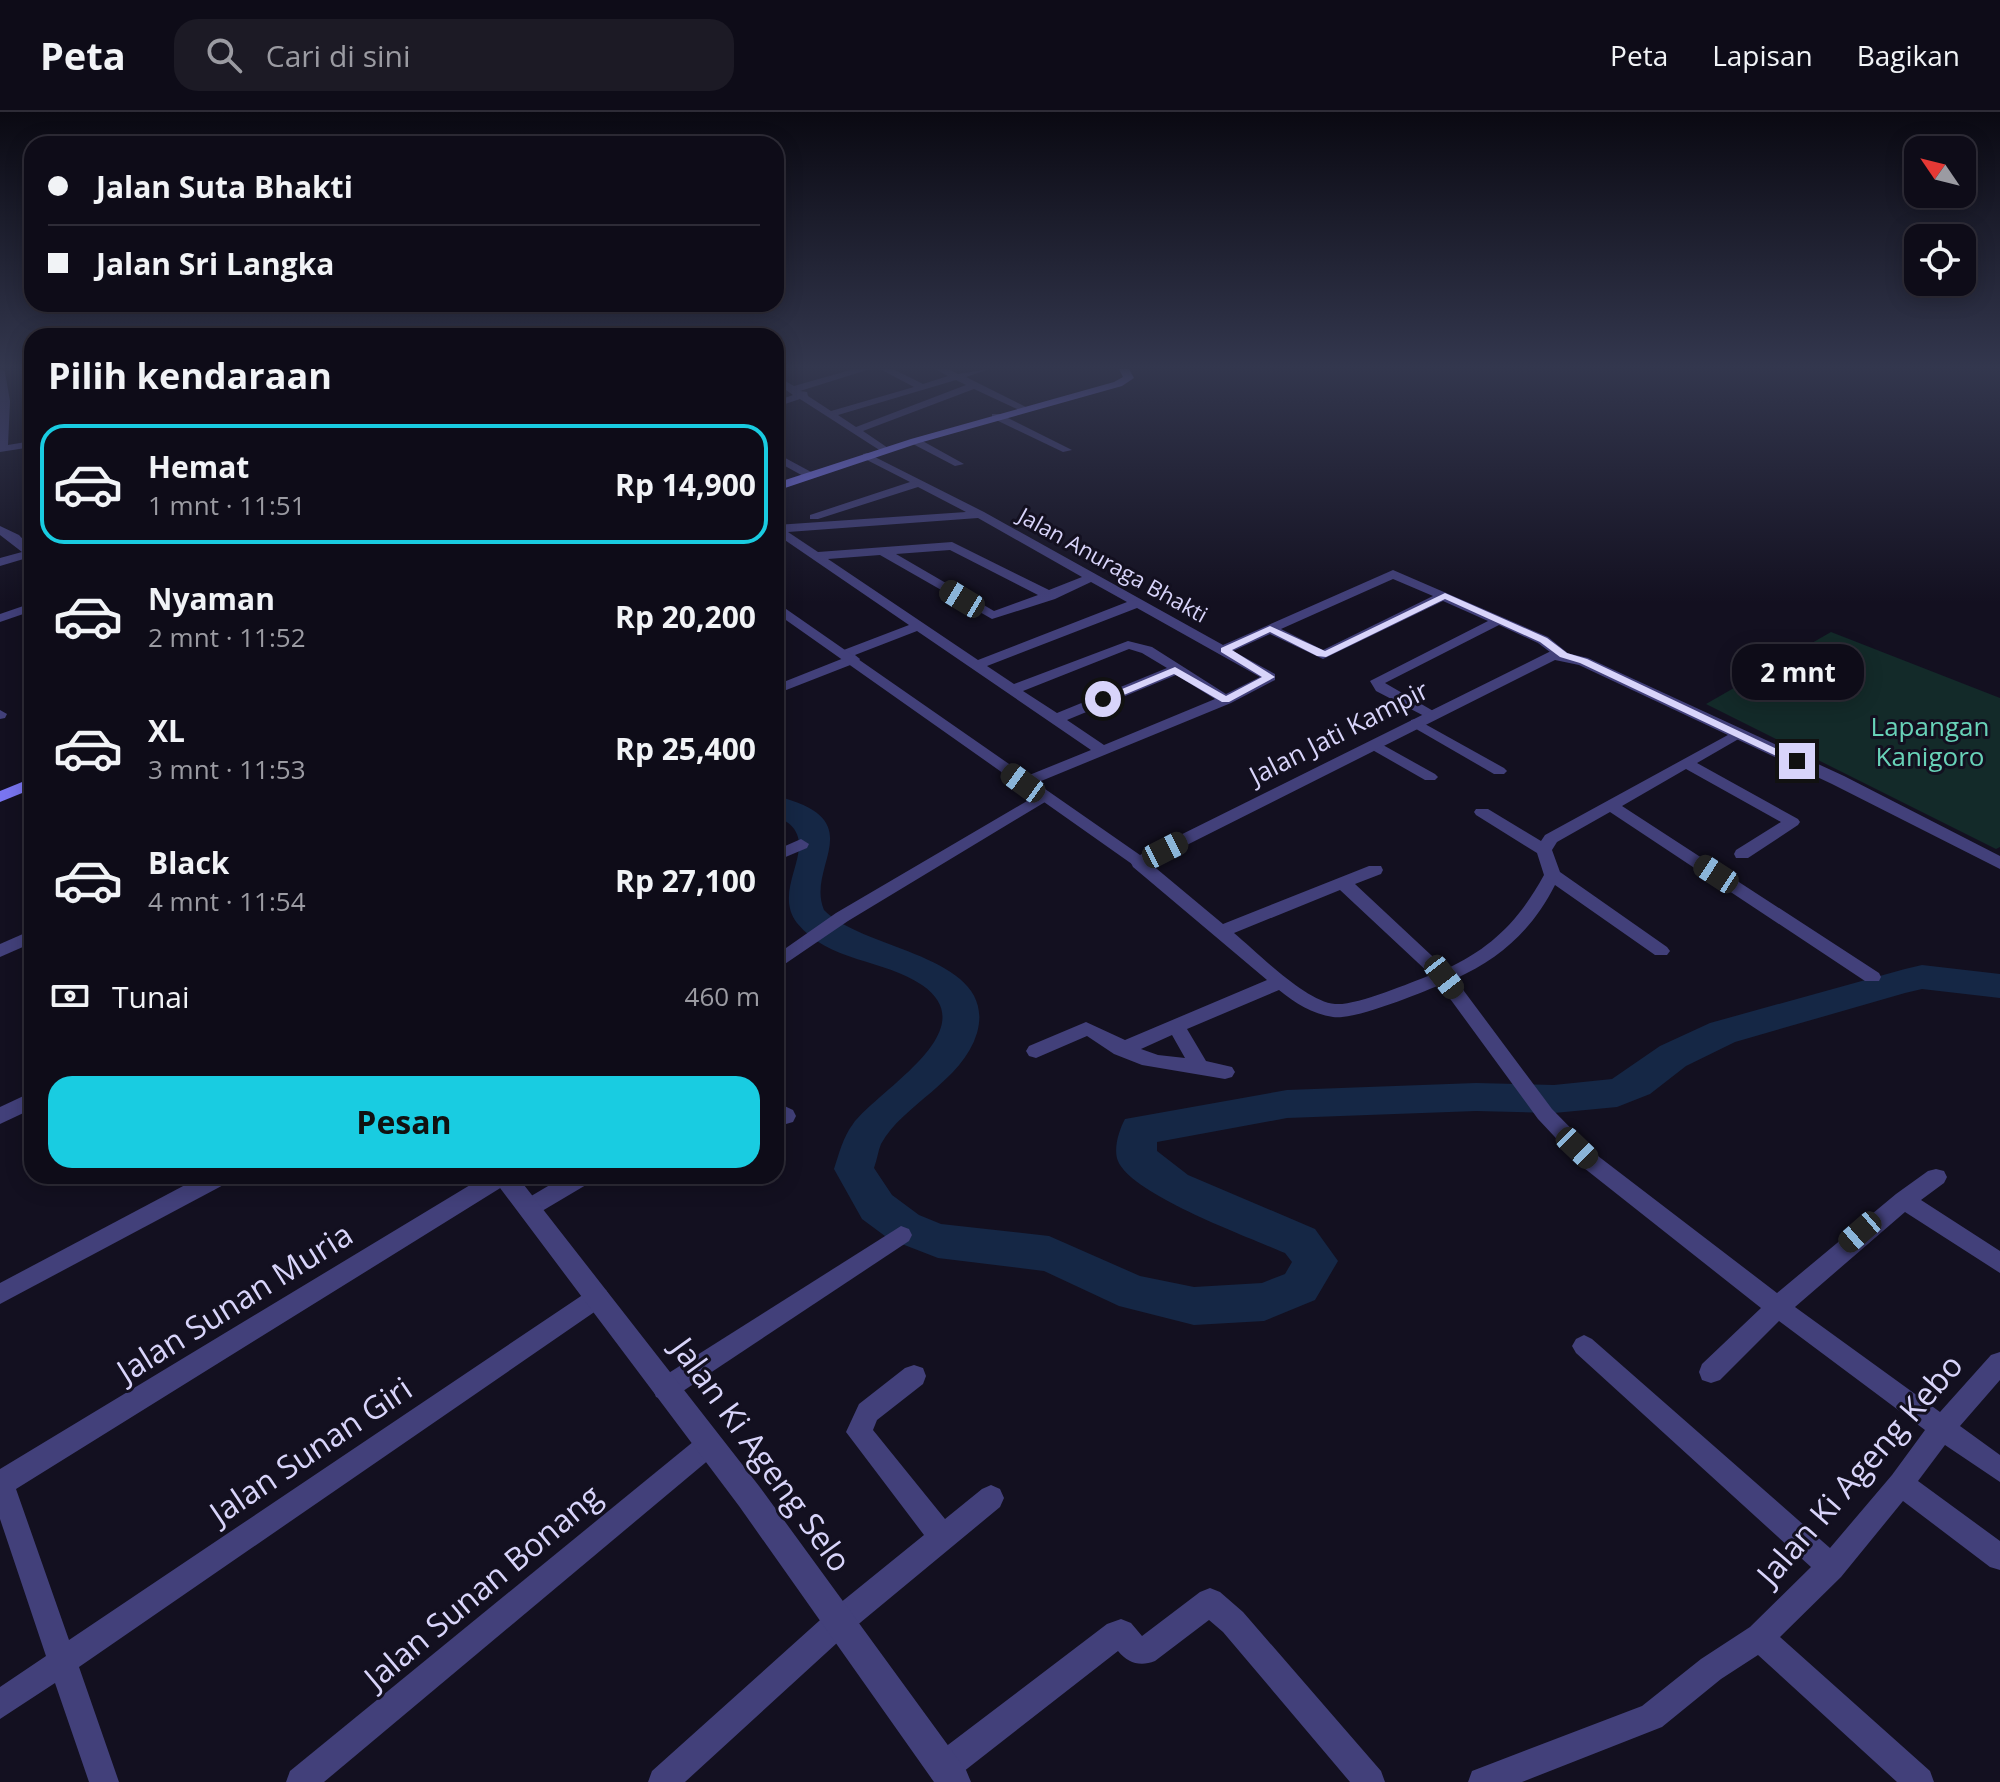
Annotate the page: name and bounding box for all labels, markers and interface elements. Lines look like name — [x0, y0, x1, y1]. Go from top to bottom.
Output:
search box — [174, 19, 734, 91]
text: Peta — [40, 29, 126, 81]
icon: search — [202, 33, 246, 77]
text: Cari di sini — [266, 35, 411, 76]
text: Peta — [1610, 36, 1668, 74]
text: Lapisan — [1712, 36, 1813, 74]
text: Bagikan — [1857, 36, 1960, 74]
north arrow — [1904, 136, 1976, 208]
map controls — [1904, 136, 1976, 296]
text: Jalan Suta Bhakti — [96, 166, 353, 207]
button: locate — [1904, 224, 1976, 296]
text: Jalan Sri Langka — [96, 243, 334, 284]
text: Pilih kendaraan — [48, 351, 332, 400]
text: Hemat — [148, 446, 249, 487]
icon: car — [52, 448, 124, 520]
text: Rp 14,900 — [615, 464, 756, 505]
text: 1 mnt · 11:51 — [148, 487, 306, 523]
street label: Jalan Anuraga Bhakti — [1012, 499, 1213, 629]
car — [935, 576, 989, 622]
text: Nyaman — [148, 578, 275, 619]
icon: car — [52, 580, 124, 652]
text: Rp 20,200 — [615, 596, 756, 637]
text: 2 mnt · 11:52 — [148, 619, 306, 655]
callout: 2 mnt — [1731, 645, 1863, 701]
text: 2 mnt — [1760, 654, 1836, 690]
street label: Jalan Jati Kampir — [1240, 671, 1435, 794]
route start — [1085, 681, 1121, 717]
park label: Lapangan Kanigoro — [1871, 708, 1989, 774]
text: XL — [148, 710, 185, 751]
icon: car — [52, 712, 124, 784]
text: Rp 25,400 — [615, 728, 756, 769]
route end — [1779, 743, 1815, 779]
text: 3 mnt · 11:53 — [148, 751, 306, 787]
car — [997, 759, 1049, 807]
car — [1138, 828, 1192, 872]
text: Black — [148, 842, 229, 883]
icon: car — [52, 844, 124, 916]
car — [1689, 851, 1743, 897]
text: Rp 27,100 — [615, 860, 756, 901]
text: 4 mnt · 11:54 — [148, 883, 306, 919]
car — [1420, 951, 1468, 1003]
icon: cash — [48, 974, 92, 1018]
text: Tunai — [112, 976, 190, 1017]
text: 460 m — [685, 978, 760, 1014]
button: Pesan — [48, 1076, 760, 1168]
car — [1551, 1123, 1603, 1173]
car — [1834, 1207, 1886, 1257]
street label: Jalan Sunan Muria — [106, 1212, 360, 1393]
street label: Jalan Ki Ageng Selo — [661, 1326, 862, 1580]
street label: Jalan Ki Ageng Kebo — [1744, 1344, 1971, 1596]
street label: Jalan Sunan Giri — [198, 1366, 420, 1535]
street label: Jalan Sunan Bonang — [352, 1474, 610, 1700]

